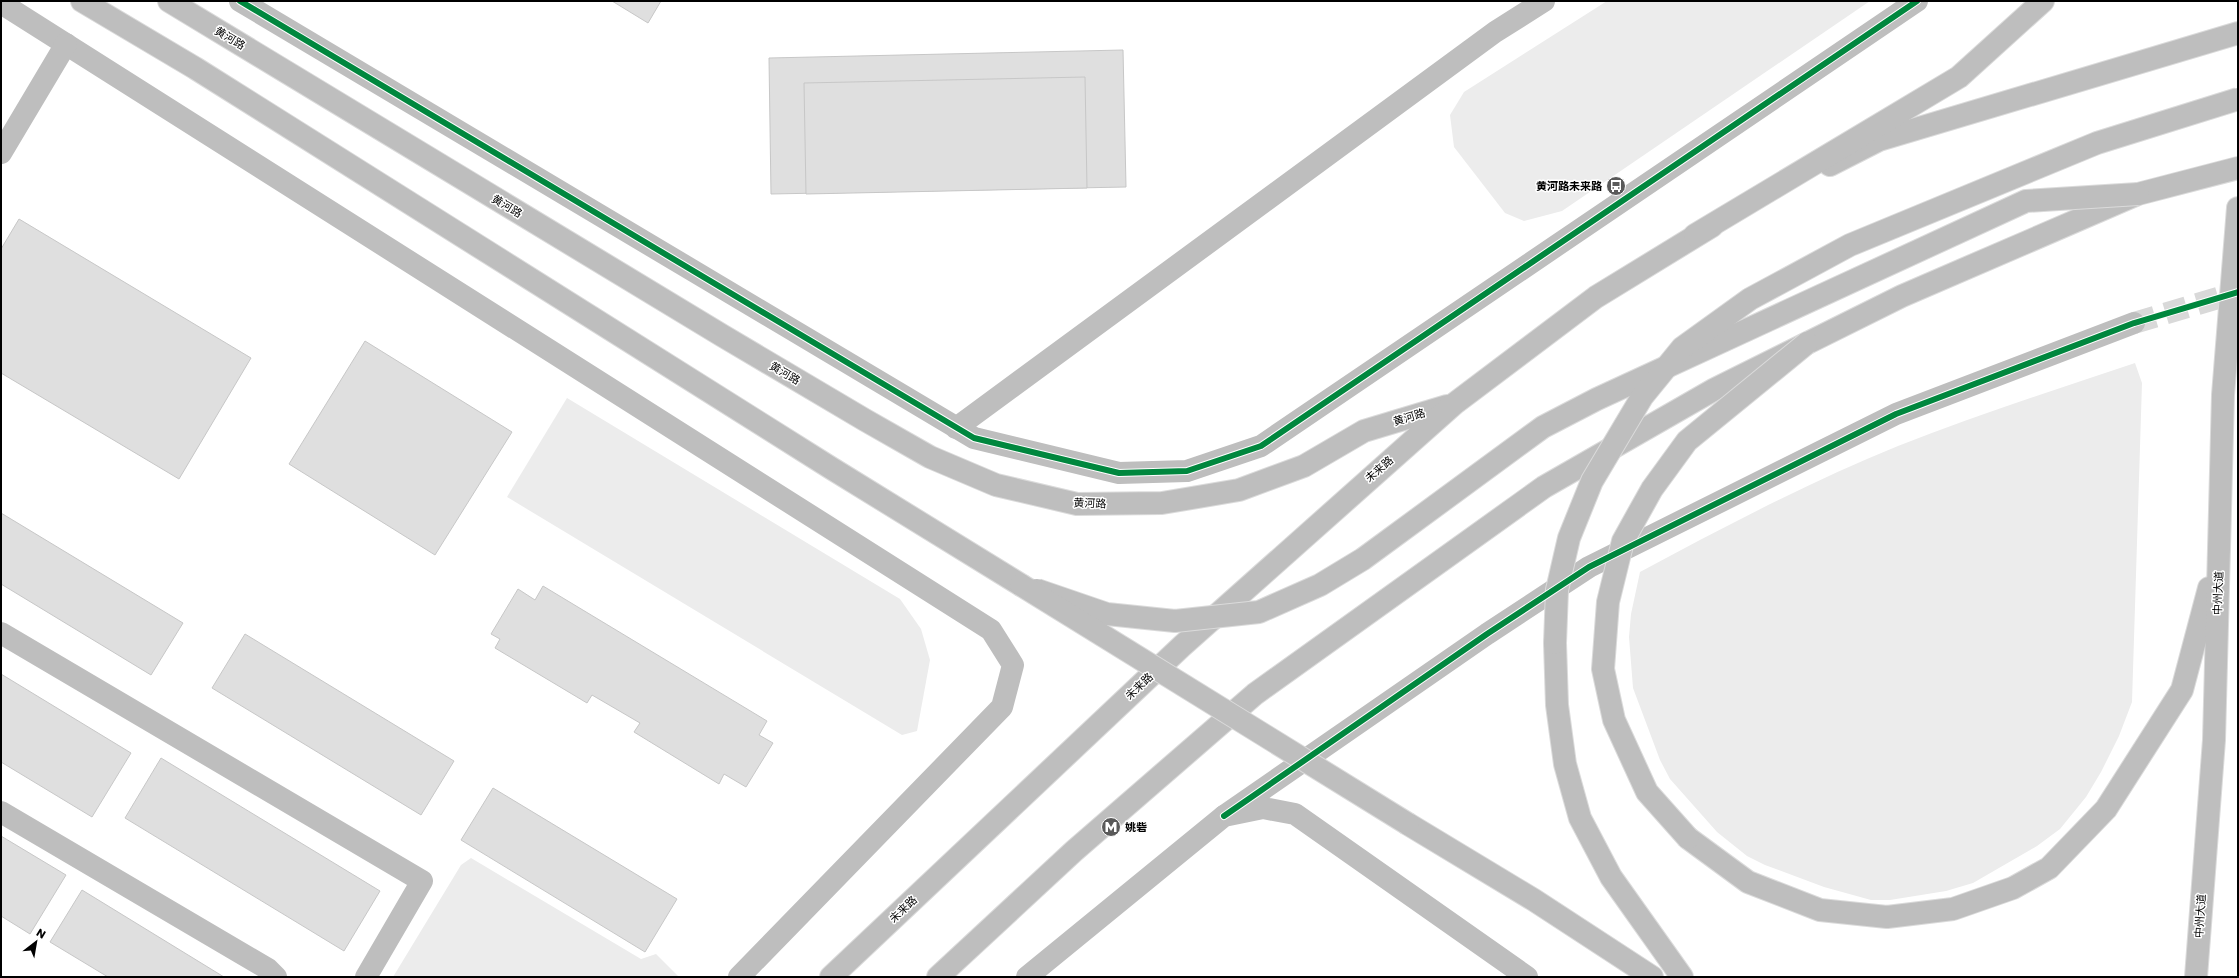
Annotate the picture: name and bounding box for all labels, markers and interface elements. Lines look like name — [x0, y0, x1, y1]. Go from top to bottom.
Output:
street label: 黄河路 — [212, 23, 248, 53]
bus stop icon: 黄河路未来路 — [1605, 175, 1627, 197]
place label: 黄河路未来路 — [1536, 178, 1603, 194]
street label: 黄河路 — [489, 191, 525, 221]
street label: 黄河路 — [767, 358, 803, 388]
street label: 黄河路 — [1391, 405, 1427, 429]
street label: 未来路 — [1361, 452, 1397, 486]
street label: 黄河路 — [1073, 494, 1107, 512]
street label: 中州大道 — [2209, 571, 2227, 615]
street label: 未来路 — [1121, 669, 1157, 703]
metro station icon: 姚砦 — [1100, 816, 1122, 838]
place label: 姚砦 — [1125, 819, 1147, 835]
street label: 未来路 — [885, 892, 921, 926]
street label: 中州大道 — [2190, 893, 2210, 939]
north arrow — [16, 922, 56, 962]
text: N — [33, 924, 49, 942]

